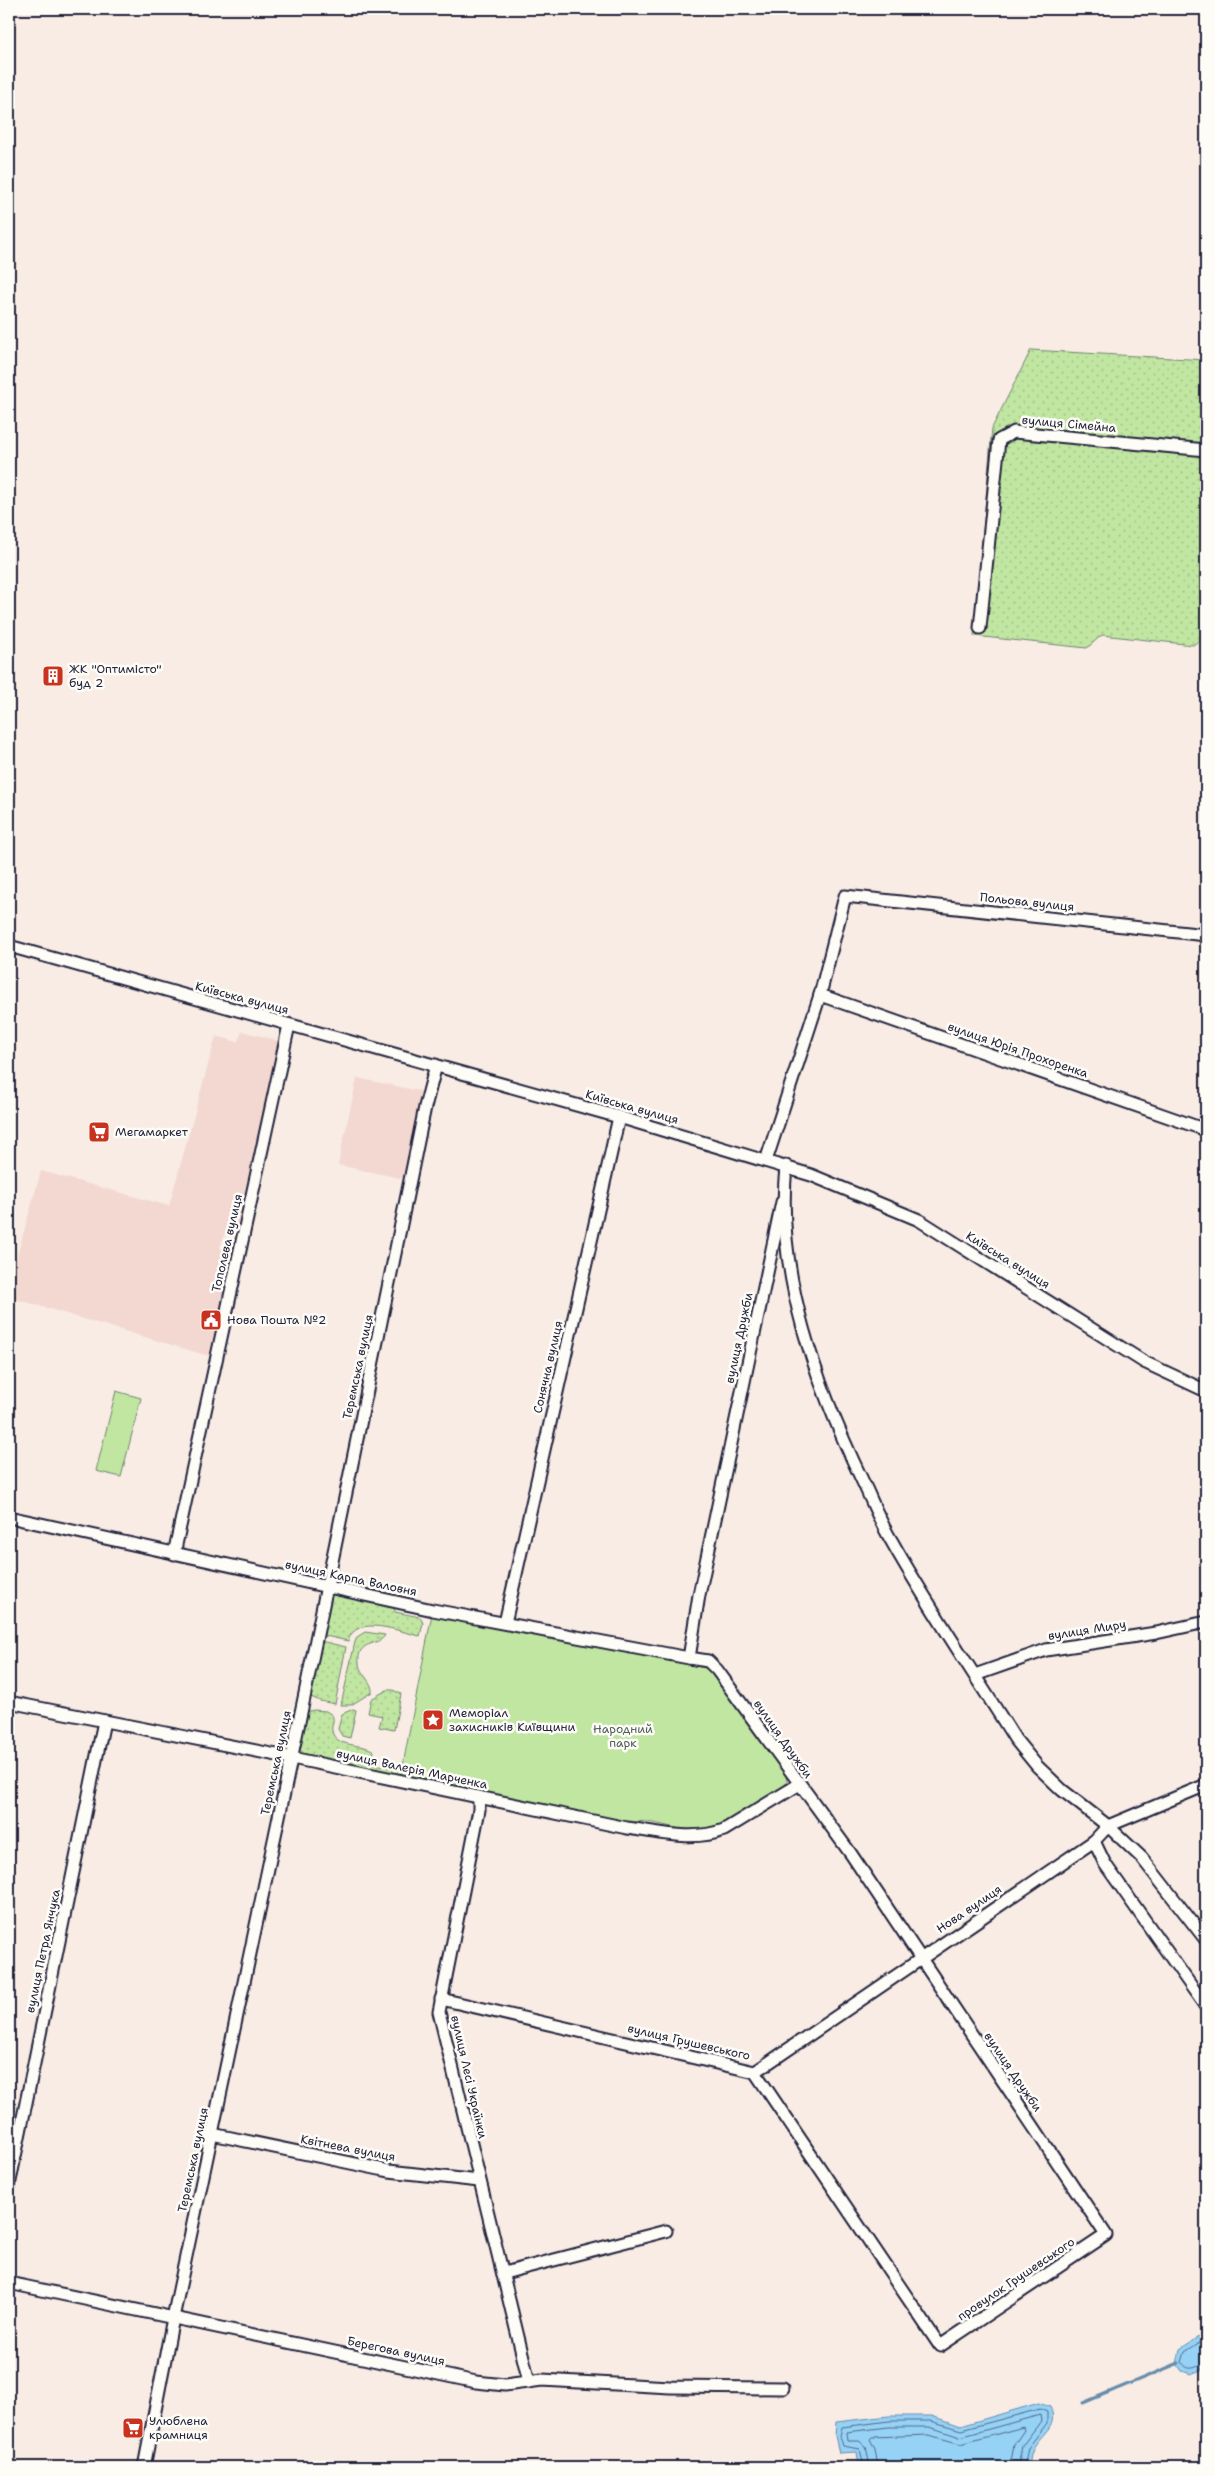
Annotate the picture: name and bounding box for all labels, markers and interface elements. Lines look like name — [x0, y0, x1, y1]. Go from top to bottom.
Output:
street label: вулиця Сімейна — [1021, 412, 1117, 436]
place label: ЖК "Оптимісто" буд 2 — [69, 661, 162, 691]
building icon: ЖК "Оптимісто" буд 2 — [41, 664, 65, 688]
street label: Польова вулиця — [979, 889, 1075, 915]
street label: Київська вулиця — [193, 978, 291, 1018]
street label: вулиця Юрія Прохоренка — [946, 1018, 1091, 1082]
street label: Київська вулиця — [584, 1086, 680, 1128]
supermarket icon: Мегамаркет — [87, 1120, 111, 1144]
place label: Мегамаркет — [115, 1124, 189, 1140]
street label: Тополева вулиця — [208, 1192, 246, 1294]
street label: Київська вулиця — [963, 1228, 1053, 1292]
street label: вулиця Дружби — [722, 1291, 756, 1385]
public building icon: Нова Пошта №2 — [199, 1308, 223, 1332]
place label: Нова Пошта №2 — [227, 1312, 326, 1328]
street label: Теремська вулиця — [339, 1313, 377, 1421]
street label: Сонячна вулиця — [530, 1319, 566, 1415]
street label: вулиця Карпа Валовня — [284, 1556, 418, 1600]
street label: вулиця Миру — [1047, 1616, 1127, 1644]
street label: вулиця Дружби — [750, 1697, 816, 1782]
place label: Меморіал захисників Київщини — [449, 1705, 576, 1735]
place icon: Меморіал захисників Київщини — [421, 1708, 445, 1732]
street label: Теремська вулиця — [257, 1709, 295, 1817]
park label: Народний парк — [593, 1721, 653, 1751]
street label: вулиця Валерія Марченка — [335, 1745, 489, 1793]
street label: Нова вулиця — [933, 1881, 1005, 1937]
street label: вулиця Петра Янчука — [22, 1887, 64, 2014]
street label: вулиця Лесі Українки — [447, 2014, 491, 2140]
street label: вулиця Грушевського — [626, 2020, 752, 2064]
street label: вулиця Дружби — [980, 2029, 1046, 2115]
street label: Теремська вулиця — [174, 2106, 212, 2214]
street label: Квітнева вулиця — [299, 2131, 397, 2165]
street label: провулок Грушевського — [954, 2234, 1078, 2324]
street label: Берегова вулиця — [346, 2333, 446, 2369]
place label: Улюблена крамниця — [149, 2413, 208, 2443]
supermarket icon: Улюблена крамниця — [121, 2416, 145, 2440]

